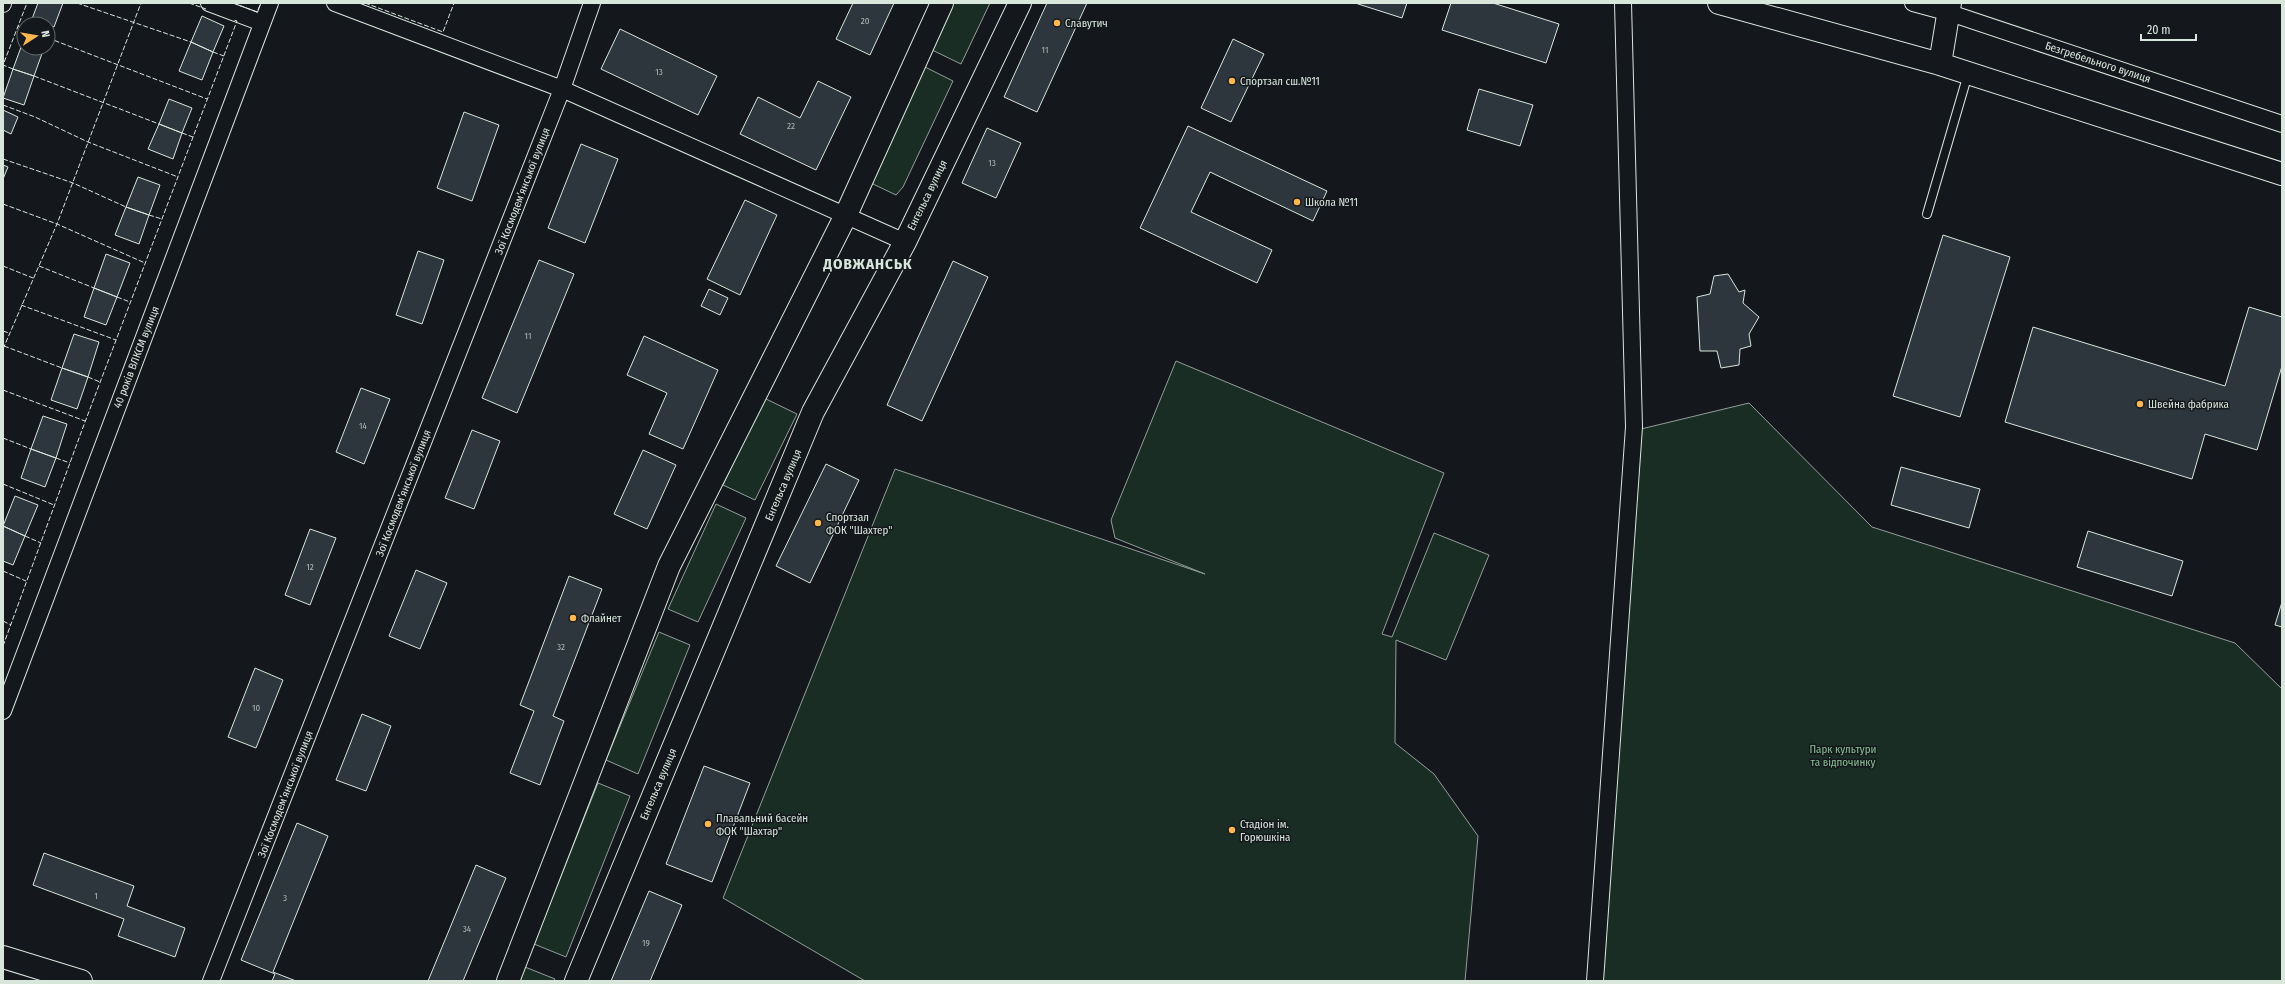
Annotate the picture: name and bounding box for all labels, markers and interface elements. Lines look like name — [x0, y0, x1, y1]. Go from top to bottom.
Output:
north arrow — [16, 16, 56, 56]
house number: 20 — [861, 16, 870, 26]
scale bar — [2141, 16, 2196, 42]
place label: Славутич — [1065, 17, 1108, 30]
marker: Славутич — [1052, 18, 1062, 28]
text: 20 m — [2147, 23, 2171, 37]
text: N — [38, 29, 52, 39]
street label: Безгребельного вулиця — [2043, 39, 2152, 86]
house number: 11 — [1042, 45, 1048, 55]
house number: 13 — [655, 67, 663, 77]
place label: Спортзал сш.№11 — [1240, 75, 1320, 88]
marker: Спортзал сш.№11 — [1227, 76, 1237, 86]
house number: 22 — [787, 121, 795, 131]
street label: Зої Космодем’янської вулиця — [492, 126, 553, 257]
street label: Енгельса вулиця — [905, 158, 950, 232]
house number: 13 — [988, 158, 996, 168]
place label: Школа №11 — [1305, 196, 1358, 209]
marker: Школа №11 — [1292, 197, 1302, 207]
district label: ДОВЖАНСЬК — [822, 255, 913, 273]
street label: 40 років ВЛКСМ вулиця — [111, 304, 162, 410]
house number: 11 — [525, 331, 531, 341]
place label: Швейна фабрика — [2148, 398, 2229, 411]
marker: Швейна фабрика — [2135, 399, 2145, 409]
house number: 14 — [359, 421, 368, 431]
street label: Зої Космодем’янської вулиця — [373, 428, 434, 559]
street label: Енгельса вулиця — [763, 447, 804, 523]
place label: Спортзал ФОК "Шахтер" — [826, 511, 892, 537]
marker: Спортзал ФОК "Шахтер" — [813, 518, 823, 528]
house number: 12 — [306, 562, 314, 572]
place label: Флайнет — [581, 612, 622, 625]
marker: Флайнет — [568, 613, 578, 623]
house number: 32 — [557, 642, 565, 652]
house number: 10 — [252, 703, 260, 713]
street label: Зої Космодем’янської вулиця — [255, 729, 316, 860]
park label: Парк культури та відпочинку — [1809, 743, 1877, 769]
street label: Енгельса вулиця — [638, 746, 679, 822]
place label: Плавальний басейн ФОК "Шахтар" — [716, 812, 808, 838]
place label: Стадіон ім. Горюшкіна — [1240, 818, 1290, 844]
marker: Плавальний басейн ФОК "Шахтар" — [703, 819, 713, 829]
marker: Стадіон ім. Горюшкіна — [1227, 825, 1237, 835]
house number: 1 — [94, 891, 98, 901]
house number: 3 — [283, 893, 287, 903]
house number: 34 — [463, 924, 472, 934]
house number: 19 — [642, 938, 650, 948]

